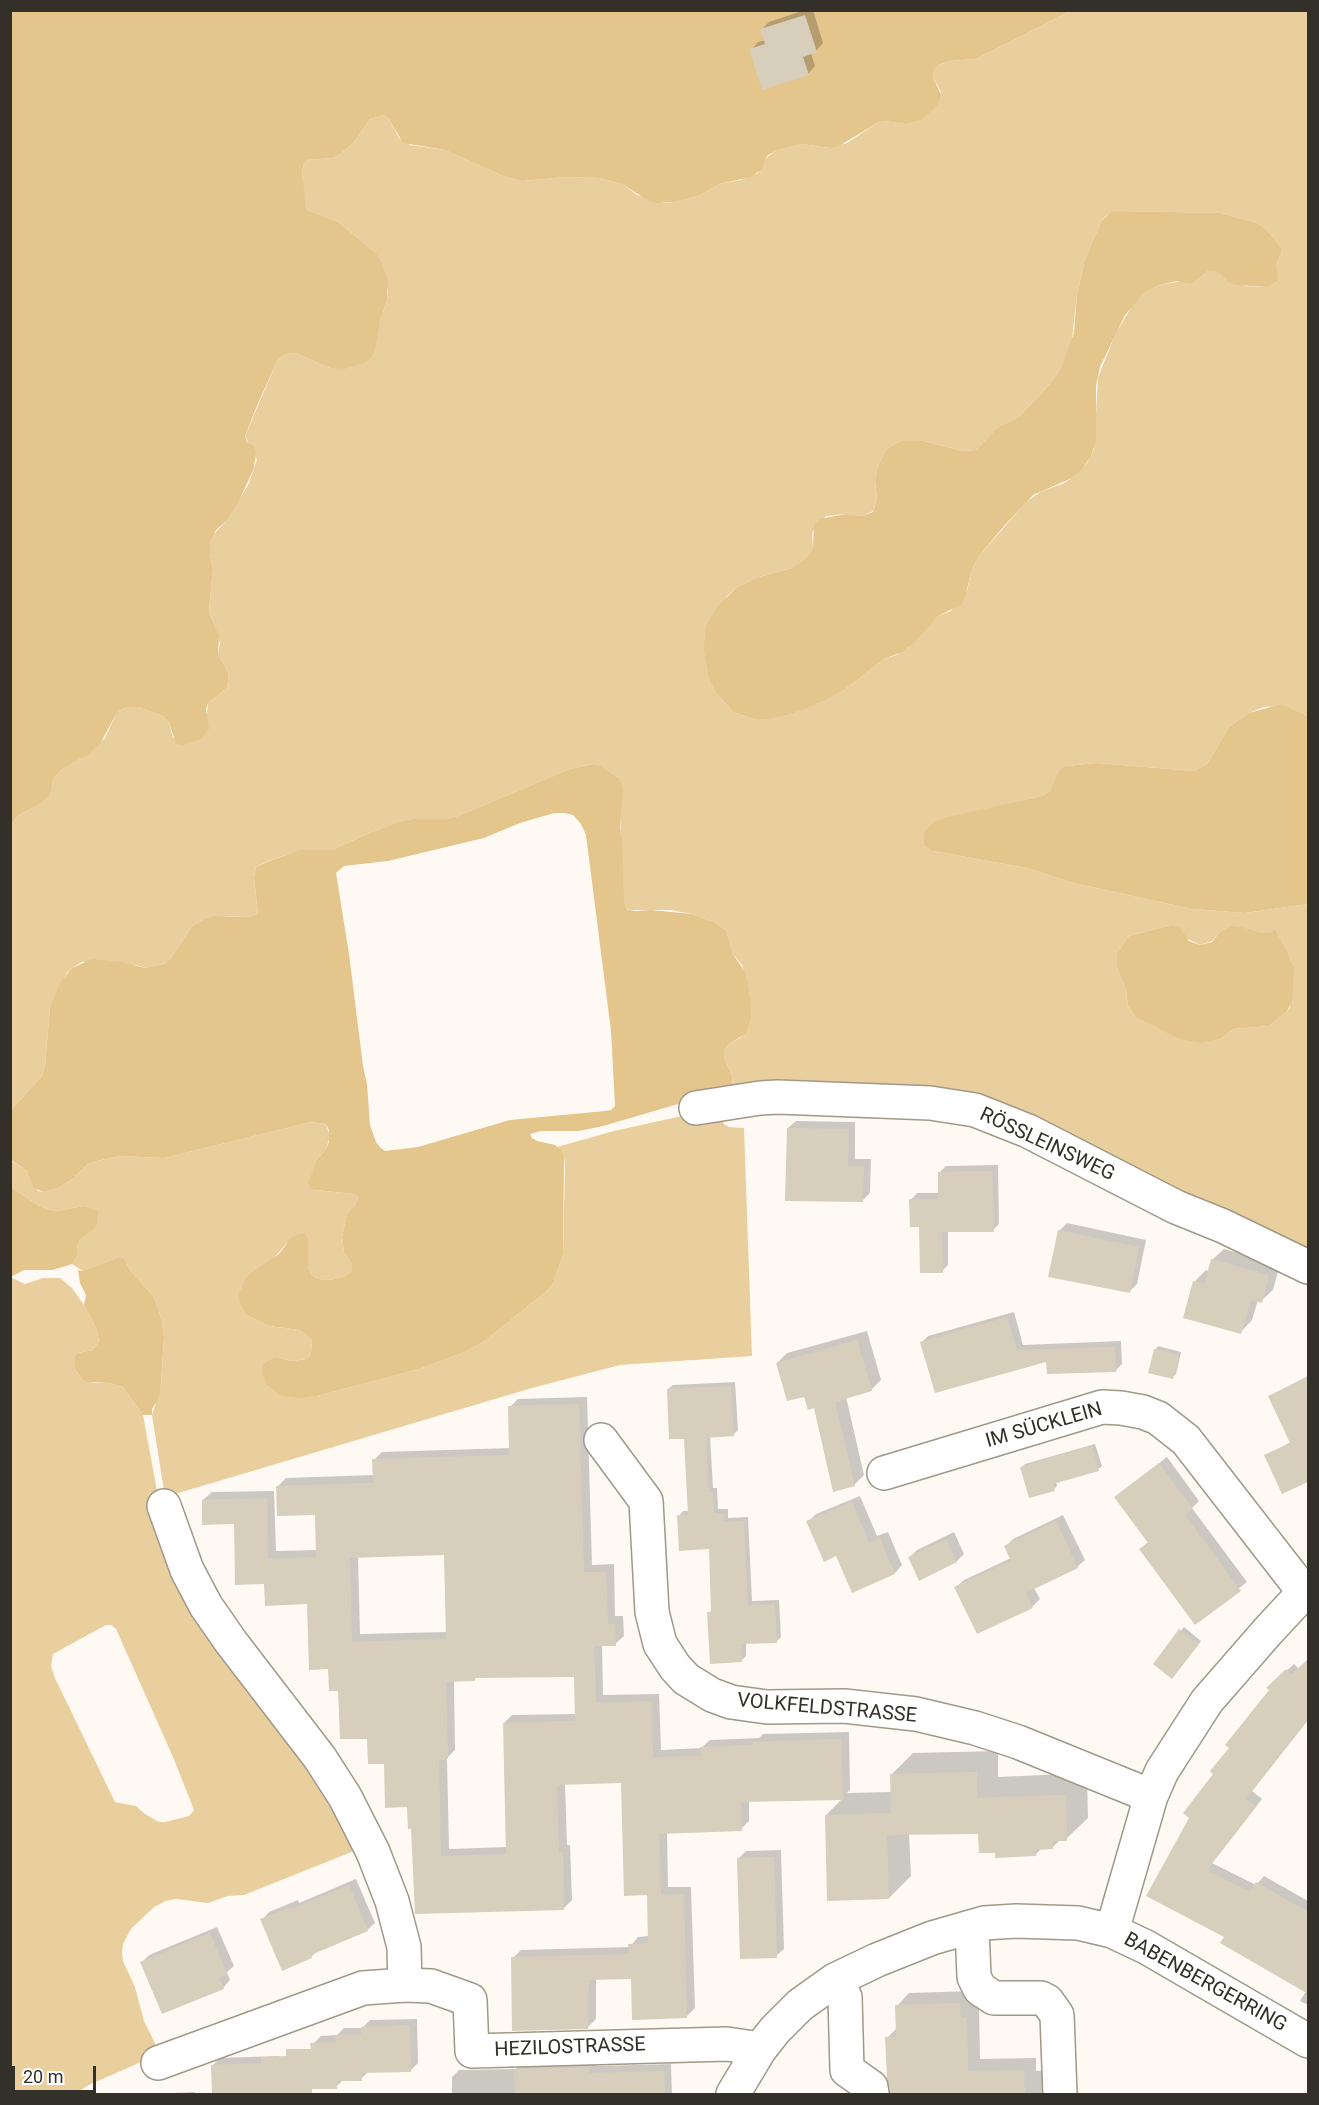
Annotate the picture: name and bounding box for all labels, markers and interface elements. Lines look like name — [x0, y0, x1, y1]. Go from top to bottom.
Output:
street label: RÖSSLEINSWEG — [976, 1103, 1118, 1187]
street label: IM SÜCKLEIN — [983, 1398, 1105, 1454]
street label: VOLKFELDSTRASSE — [736, 1689, 918, 1729]
street label: BABENBERGERRING — [1119, 1928, 1291, 2038]
street label: HEZILOSTRASSE — [494, 2033, 646, 2063]
scale bar — [15, 2054, 99, 2092]
text: 20 m — [23, 2066, 63, 2087]

